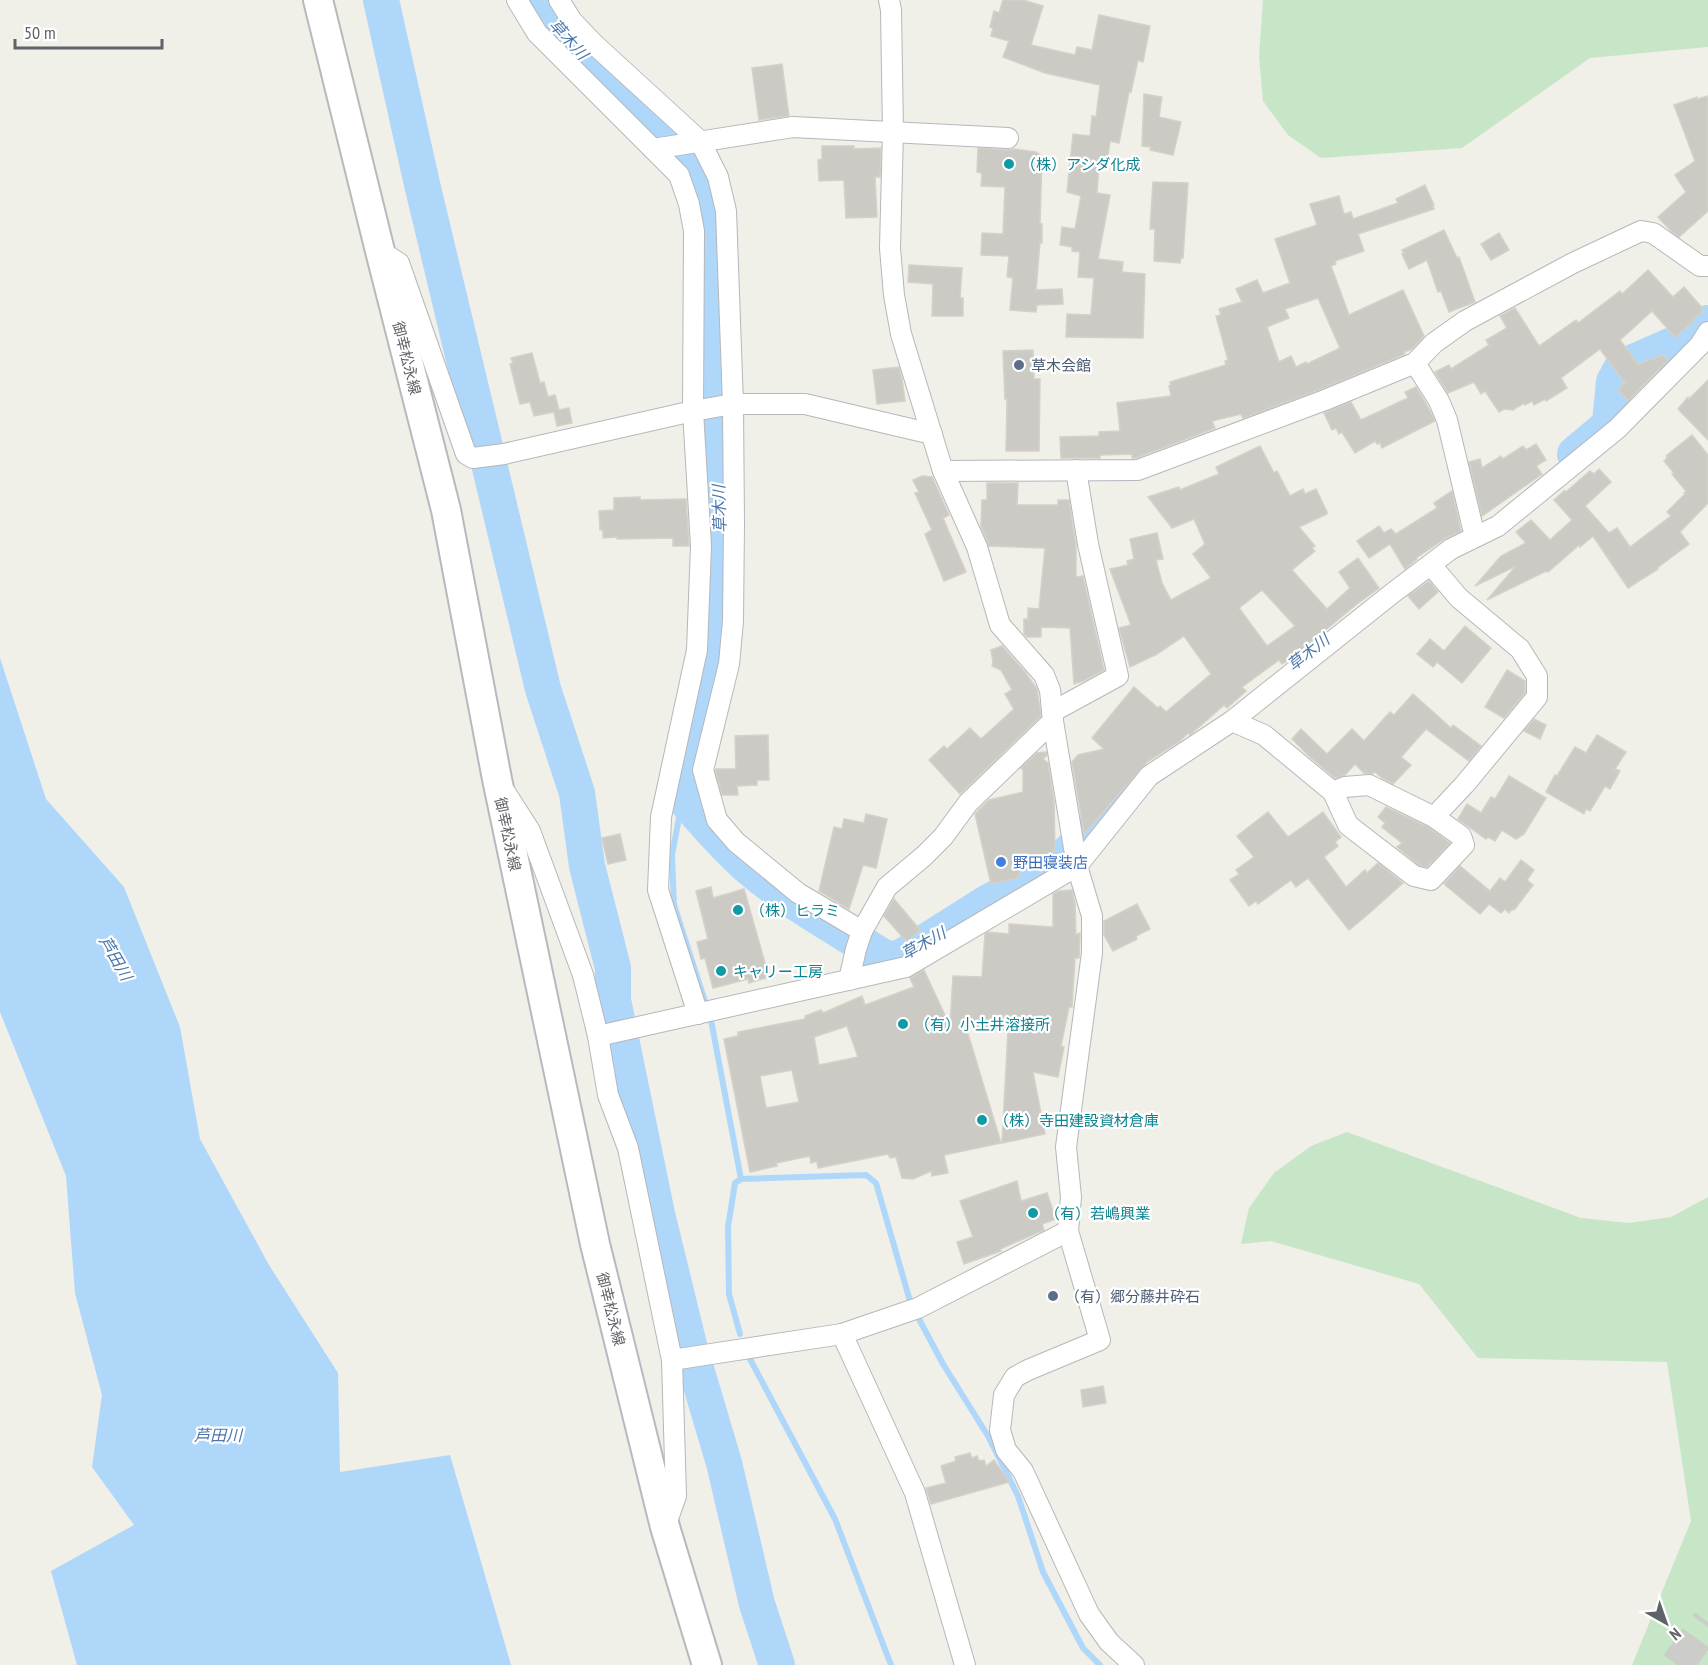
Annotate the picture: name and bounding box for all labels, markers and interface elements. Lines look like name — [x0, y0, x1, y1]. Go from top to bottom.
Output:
scale bar — [15, 12, 162, 50]
water label: 草木川 — [546, 14, 594, 65]
text: 50 m — [24, 21, 56, 44]
place label: （株）アシダ化成 — [1021, 155, 1140, 174]
marker: （株）アシダ化成 — [1002, 157, 1016, 171]
street label: 御幸松永線 — [389, 319, 425, 397]
place label: 草木会館 — [1031, 356, 1091, 375]
marker: 草木会館 — [1012, 358, 1026, 372]
water label: 草木川 — [708, 483, 730, 533]
water label: 草木川 — [1283, 628, 1335, 675]
street label: 御幸松永線 — [491, 795, 525, 873]
place label: 野田寝装店 — [1013, 853, 1088, 872]
marker: 野田寝装店 — [994, 855, 1008, 869]
place label: （株）ヒラミ — [750, 901, 840, 920]
marker: （株）ヒラミ — [731, 903, 745, 917]
water label: 草木川 — [897, 922, 951, 963]
water label: 芦田川 — [95, 932, 138, 986]
place label: キャリー工房 — [733, 962, 823, 981]
marker: キャリー工房 — [714, 964, 728, 978]
place label: （有）小土井溶接所 — [915, 1015, 1050, 1034]
marker: （有）小土井溶接所 — [896, 1017, 910, 1031]
place label: （株）寺田建設資材倉庫 — [994, 1111, 1159, 1130]
marker: （株）寺田建設資材倉庫 — [975, 1113, 989, 1127]
place label: （有）若嶋興業 — [1045, 1204, 1150, 1223]
marker: （有）若嶋興業 — [1026, 1206, 1040, 1220]
street label: 御幸松永線 — [593, 1270, 629, 1348]
place label: （有）郷分藤井砕石 — [1065, 1287, 1200, 1306]
marker: （有）郷分藤井砕石 — [1046, 1289, 1060, 1303]
water label: 芦田川 — [194, 1425, 244, 1445]
north arrow — [1636, 1593, 1696, 1653]
text: N — [1666, 1624, 1685, 1645]

